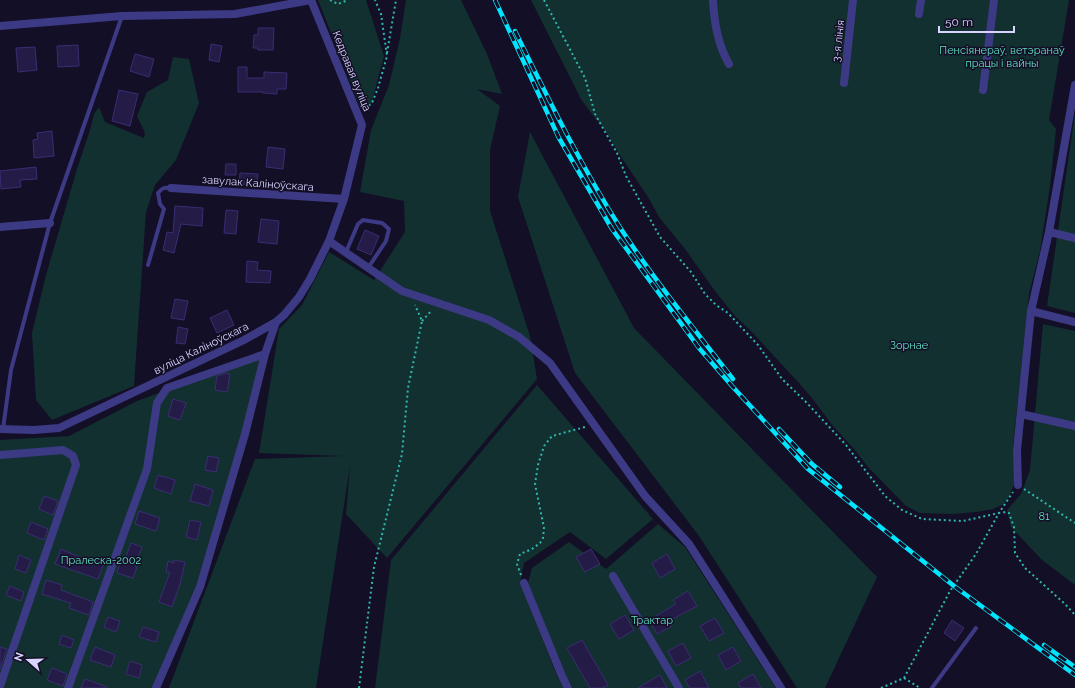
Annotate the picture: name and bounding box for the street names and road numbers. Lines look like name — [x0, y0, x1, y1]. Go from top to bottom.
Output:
street label: 3-я лінія — [830, 19, 847, 63]
street label: Кедравая вуліца — [329, 29, 374, 113]
street label: завулак Каліноўскага — [202, 173, 314, 194]
street label: вуліца Каліноўскага — [152, 320, 251, 377]

